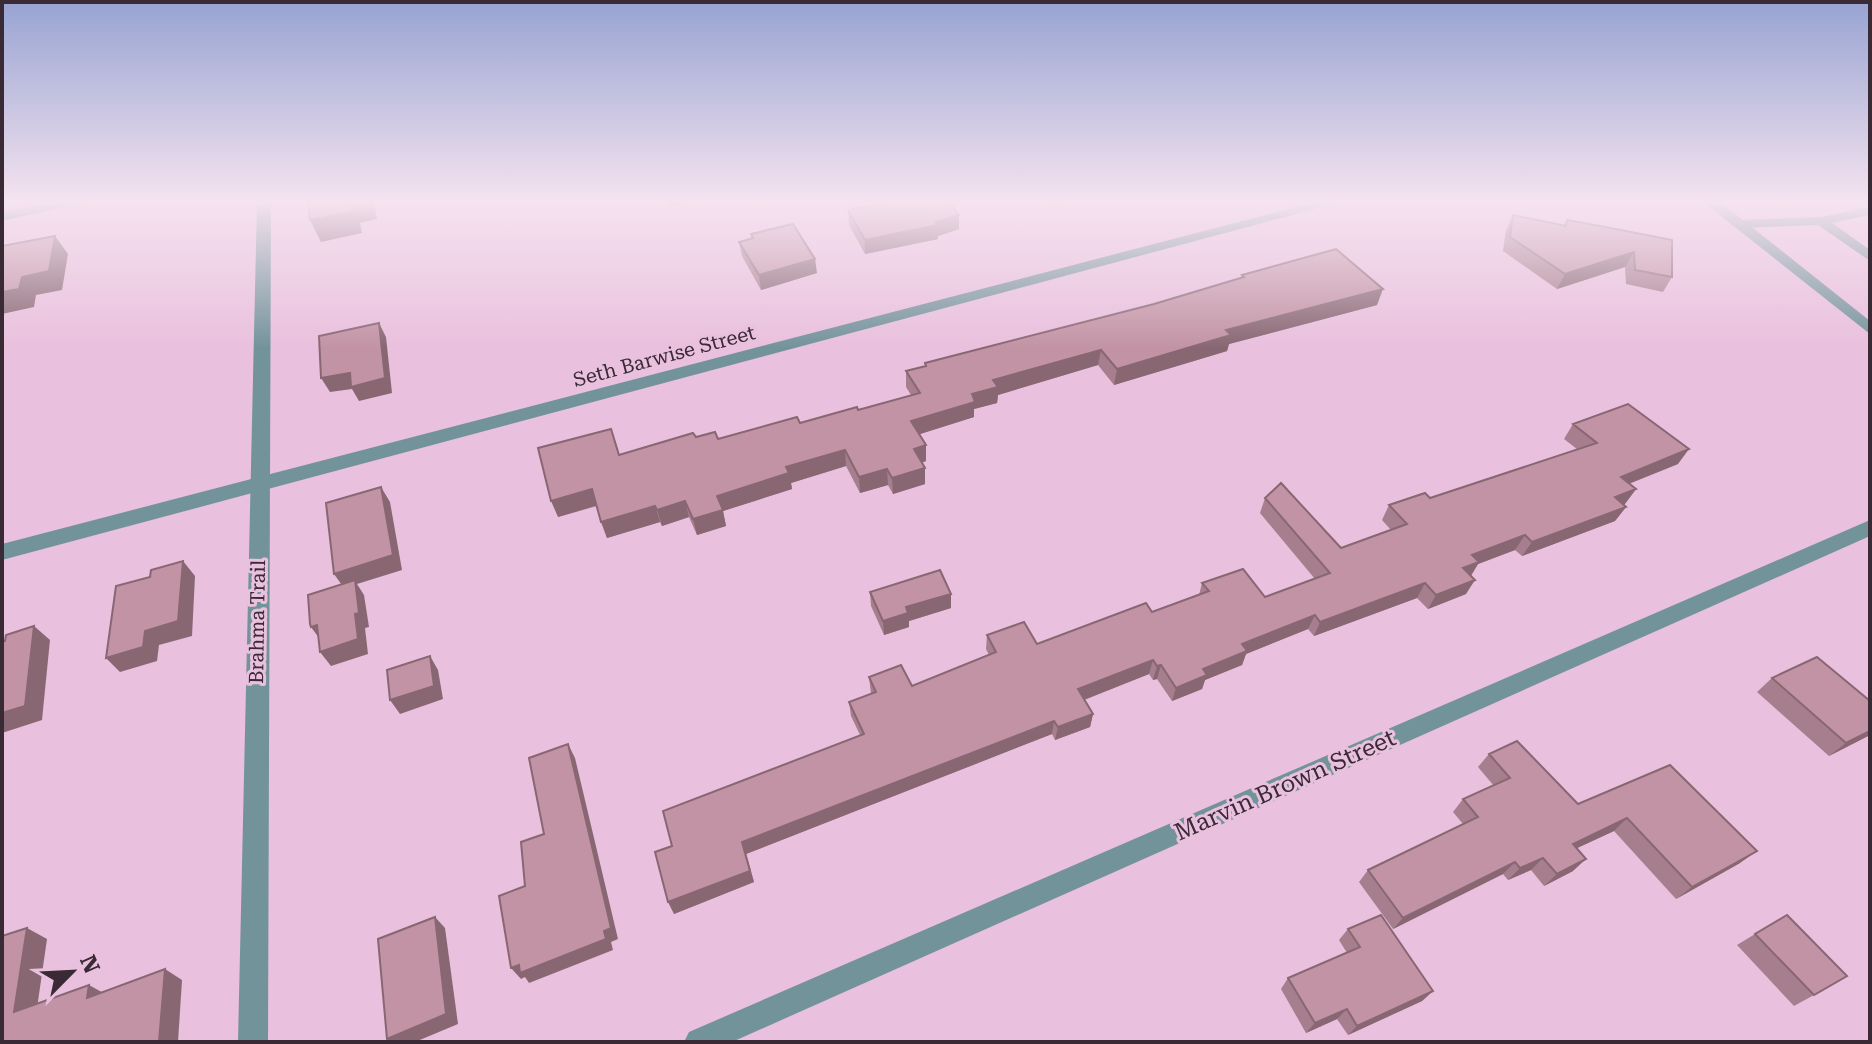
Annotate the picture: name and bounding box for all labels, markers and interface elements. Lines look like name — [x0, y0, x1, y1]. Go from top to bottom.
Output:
street label: Seth Barwise Street — [570, 320, 758, 392]
street label: Brahma Trail — [244, 560, 270, 684]
street label: Marvin Brown Street — [1170, 724, 1400, 846]
north arrow — [32, 932, 112, 1012]
text: N — [75, 951, 105, 977]

